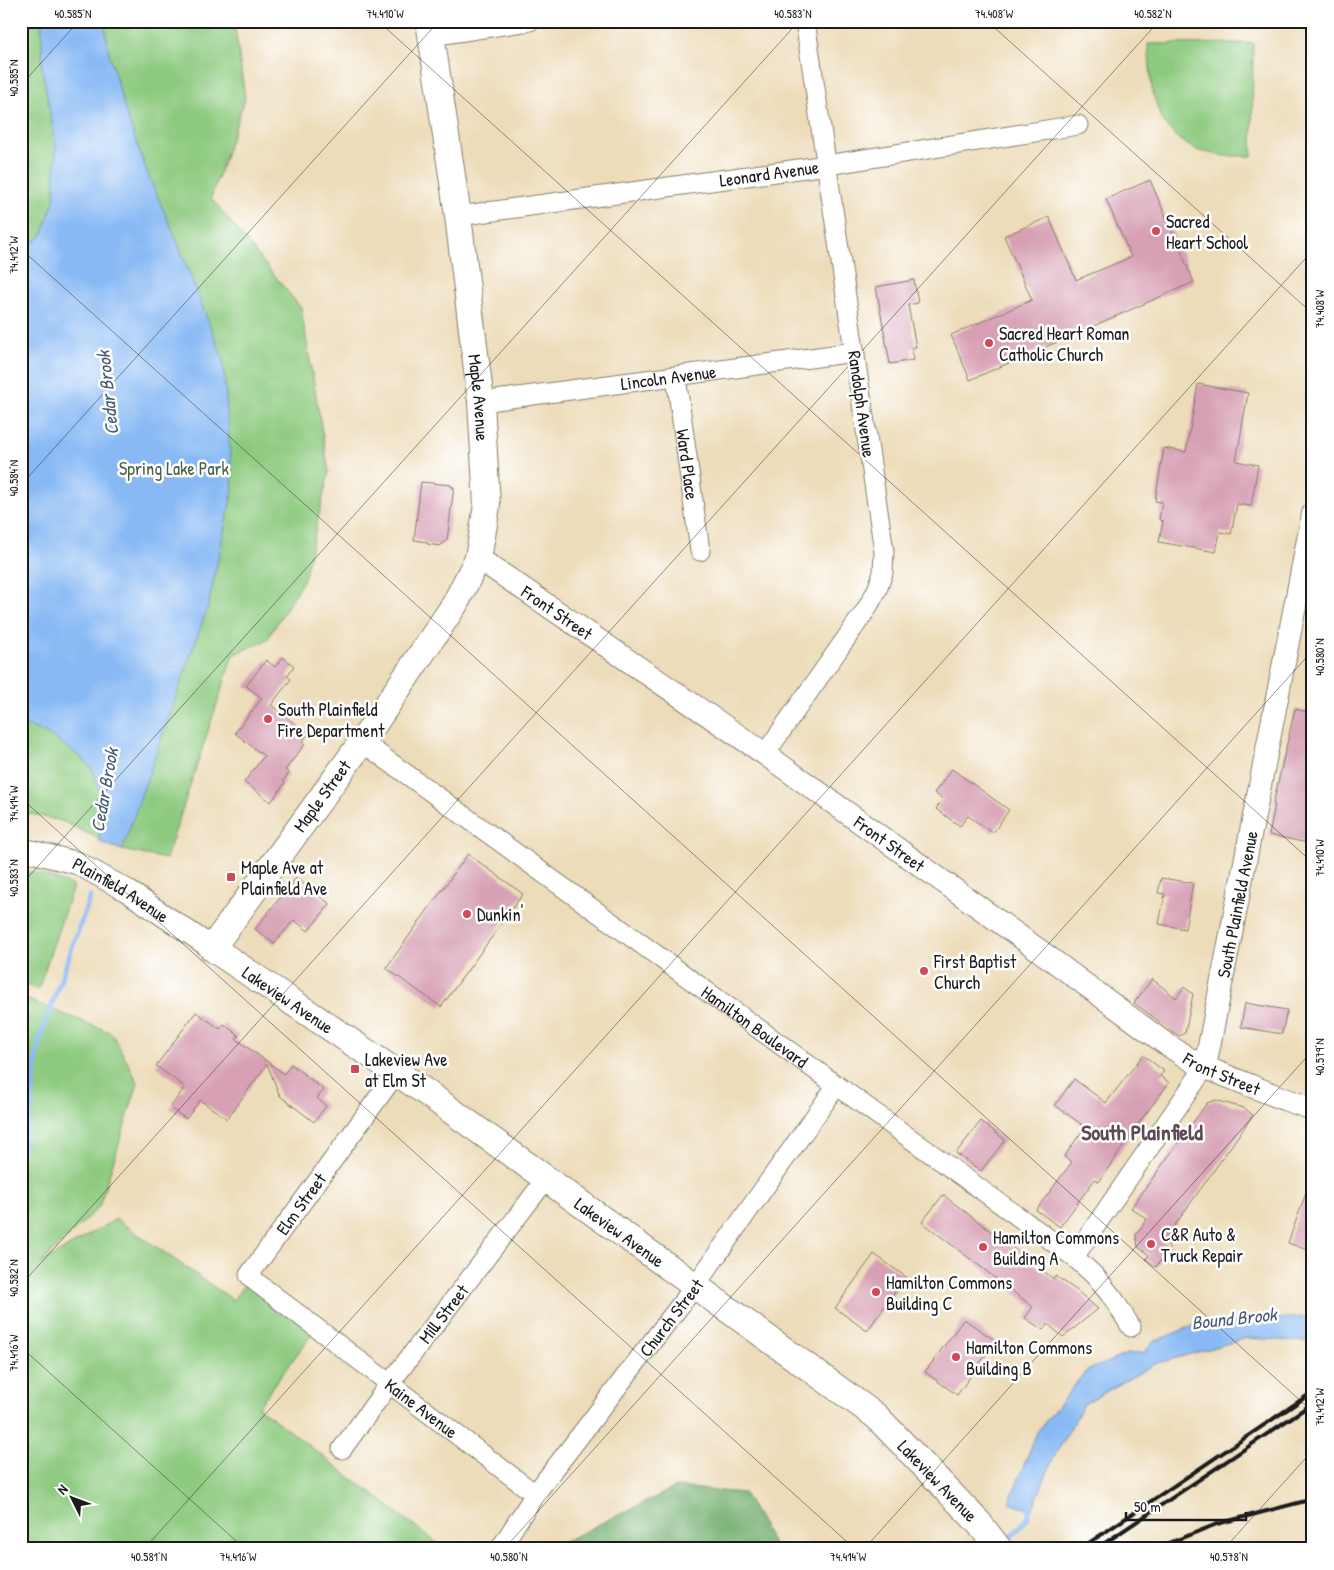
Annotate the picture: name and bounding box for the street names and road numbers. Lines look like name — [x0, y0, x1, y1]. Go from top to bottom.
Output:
street label: Leonard Avenue — [718, 154, 820, 192]
street label: Randolph Avenue — [842, 349, 882, 459]
street label: Maple Avenue — [463, 353, 496, 442]
street label: Lincoln Avenue — [619, 358, 718, 396]
street label: Ward Place — [671, 427, 705, 501]
street label: Front Street — [516, 578, 599, 646]
street label: Maple Street — [287, 754, 357, 837]
street label: Front Street — [849, 809, 931, 878]
street label: South Plainfield Avenue — [1210, 828, 1263, 980]
street label: Plainfield Avenue — [68, 851, 174, 928]
street label: Lakeview Avenue — [238, 960, 339, 1039]
street label: Hamilton Boulevard — [697, 979, 813, 1073]
street label: Front Street — [1178, 1045, 1265, 1101]
street label: Elm Street — [270, 1167, 332, 1240]
street label: Lakeview Avenue — [570, 1191, 670, 1273]
street label: Church Street — [633, 1273, 709, 1362]
street label: Mill Street — [412, 1278, 474, 1348]
street label: Kaine Avenue — [380, 1372, 463, 1444]
street label: Lakeview Avenue — [893, 1434, 983, 1527]

